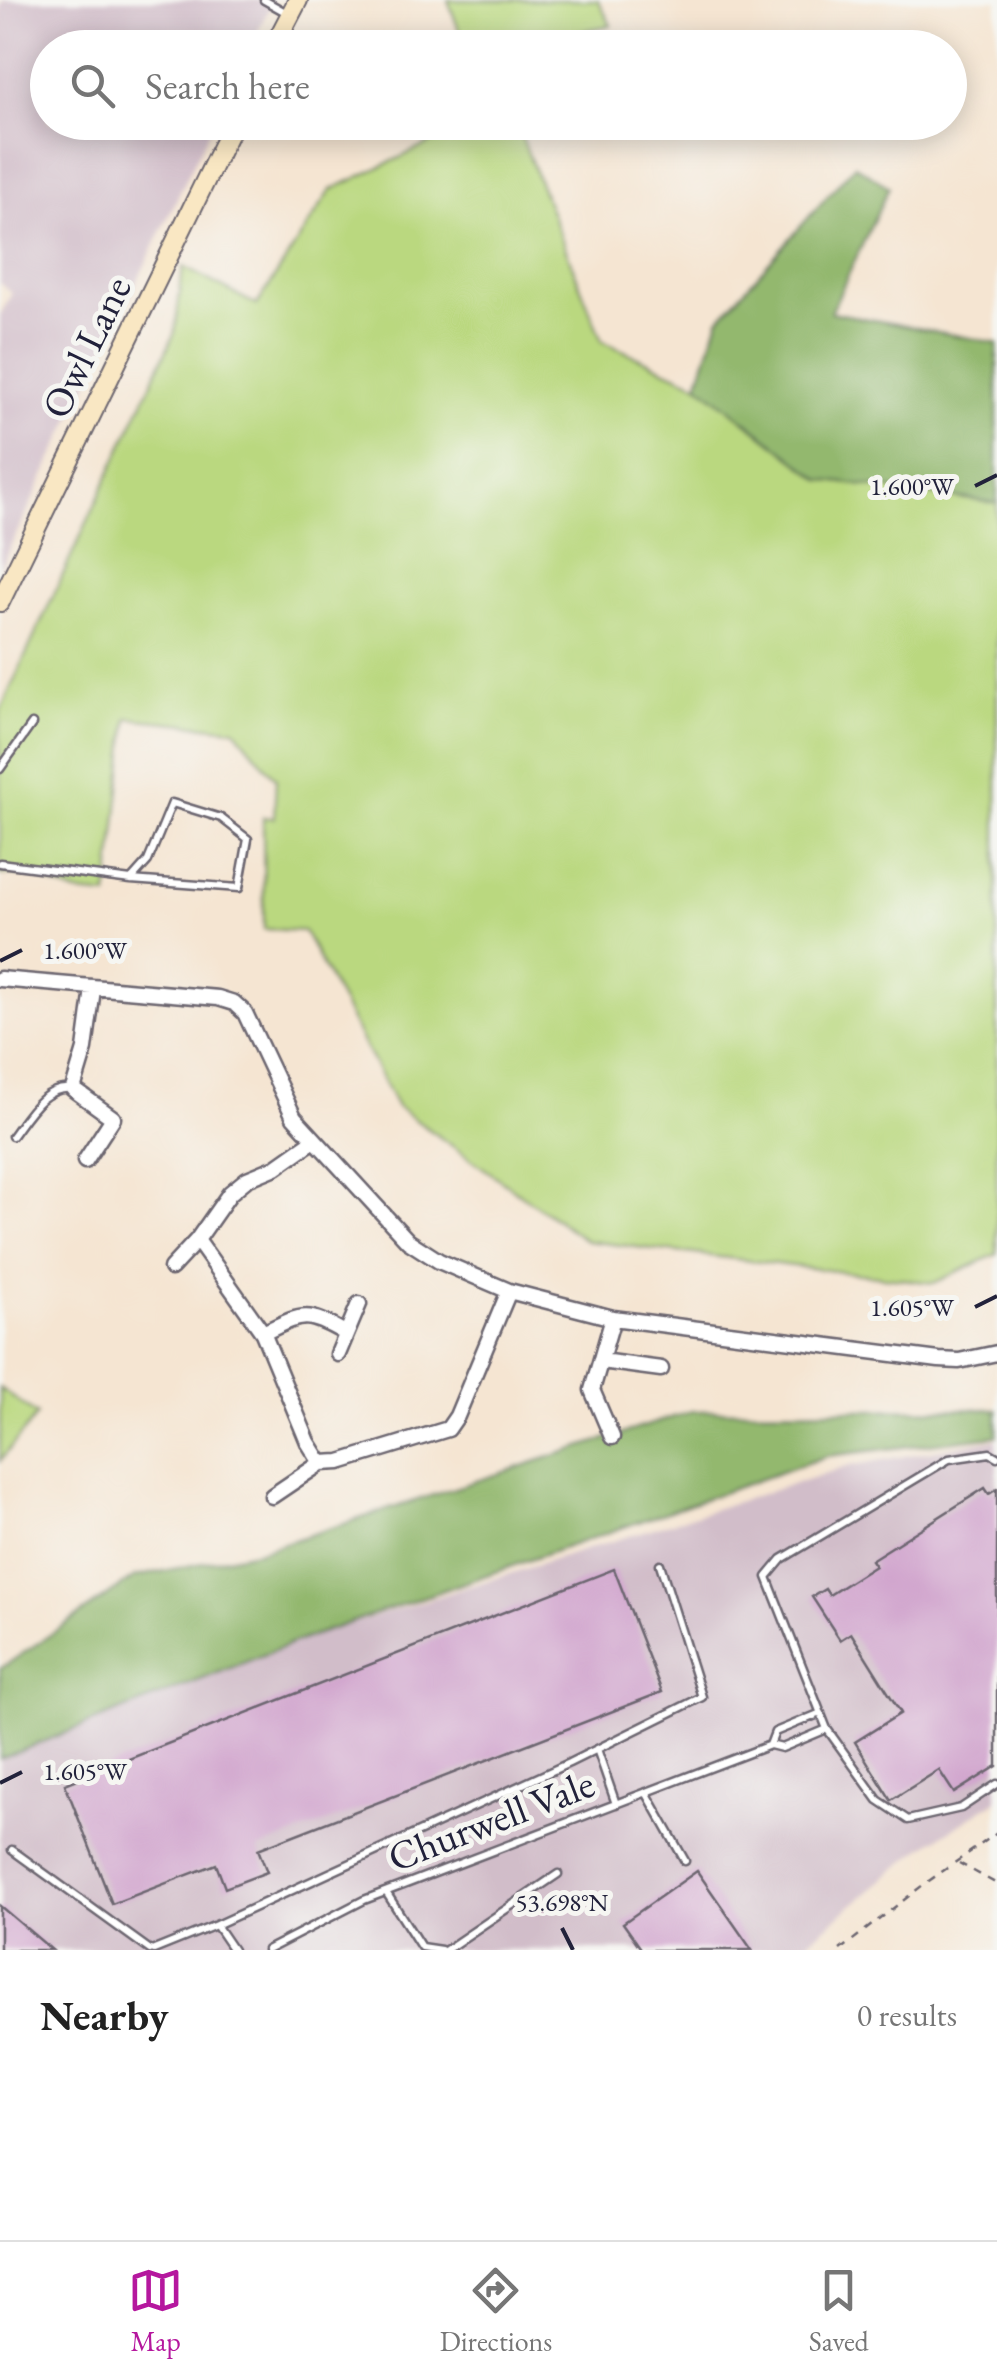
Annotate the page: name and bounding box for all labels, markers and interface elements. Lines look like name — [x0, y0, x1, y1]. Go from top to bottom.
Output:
search box — [30, 30, 967, 140]
icon: search — [65, 58, 120, 113]
text: Search here — [145, 61, 310, 110]
street label: Owl Lane — [29, 267, 143, 427]
text: 1.600°W — [870, 470, 955, 502]
text: 1.600°W — [43, 934, 128, 966]
text: 1.605°W — [870, 1291, 955, 1323]
text: 1.605°W — [43, 1755, 128, 1787]
street label: Churwell Vale — [381, 1757, 601, 1883]
text: 53.698°N — [516, 1886, 609, 1918]
text: Nearby — [40, 1988, 169, 2043]
text: 0 results — [857, 1994, 957, 2036]
tab: Map — [128, 2263, 183, 2359]
tab: Directions — [440, 2263, 552, 2359]
tab: Saved — [809, 2263, 869, 2359]

